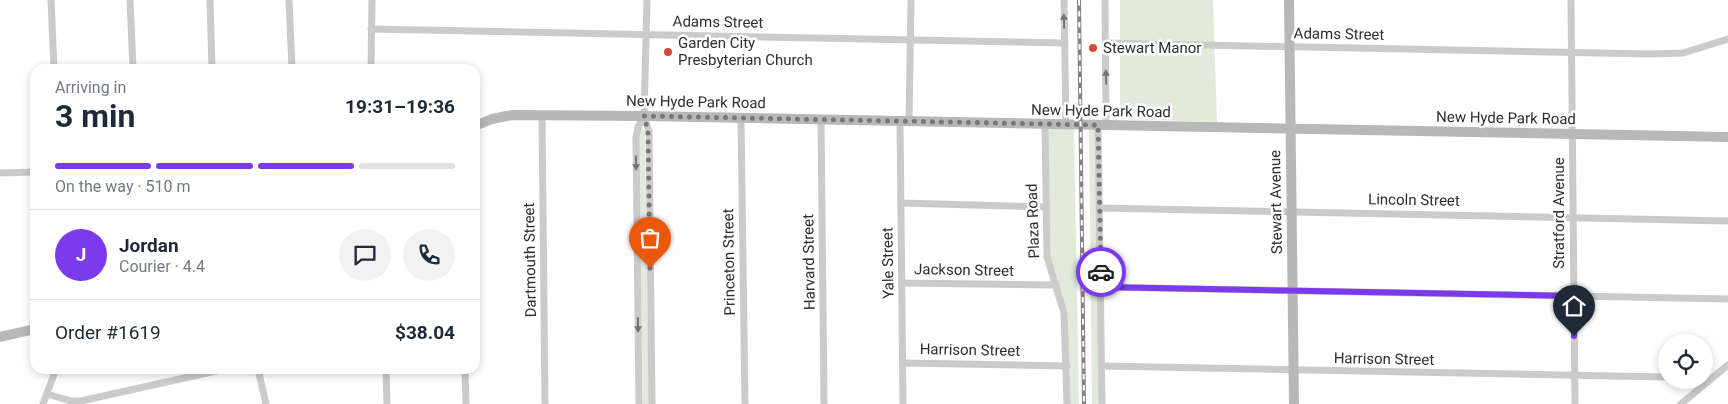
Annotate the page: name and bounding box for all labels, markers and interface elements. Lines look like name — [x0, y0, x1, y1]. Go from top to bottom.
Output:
street label: Adams Street — [673, 12, 764, 32]
one-way arrow — [1060, 13, 1068, 29]
street label: Adams Street — [1294, 24, 1385, 44]
place label: Garden City Presbyterian Church — [678, 34, 813, 69]
place label: Stewart Manor — [1103, 39, 1201, 57]
marker: Stewart Manor — [1087, 42, 1099, 54]
marker: Garden City Presbyterian Church — [662, 46, 674, 58]
one-way arrow — [1102, 68, 1110, 84]
text: Arriving in — [55, 78, 126, 97]
street label: New Hyde Park Road — [626, 92, 766, 112]
text: 19:31–19:36 — [345, 95, 455, 118]
text: 3 min — [55, 97, 135, 135]
street label: New Hyde Park Road — [1031, 101, 1171, 121]
street label: New Hyde Park Road — [1436, 108, 1576, 128]
street label: Stewart Avenue — [1266, 150, 1286, 254]
one-way arrow — [632, 155, 640, 171]
street label: Stratford Avenue — [1550, 157, 1568, 269]
text: On the way · 510 m — [55, 177, 191, 196]
street label: Plaza Road — [1023, 183, 1043, 259]
street label: Lincoln Street — [1368, 190, 1460, 210]
street label: Dartmouth Street — [520, 202, 540, 318]
street label: Princeton Street — [719, 208, 739, 316]
street label: Harvard Street — [799, 214, 819, 310]
pin — [629, 217, 671, 268]
icon: bag — [636, 224, 664, 252]
street label: Yale Street — [878, 227, 898, 299]
button: chat — [339, 229, 391, 281]
button: phone — [403, 229, 455, 281]
text: Jordan — [119, 234, 179, 257]
text: J — [76, 243, 86, 266]
courier — [1076, 247, 1126, 297]
text: Courier · 4.4 — [119, 257, 205, 276]
icon: car — [1087, 258, 1115, 286]
street label: Jackson Street — [914, 260, 1014, 280]
pin — [1553, 285, 1595, 336]
icon: home — [1560, 292, 1588, 320]
one-way arrow — [634, 317, 642, 333]
text: Order #1619 — [55, 321, 161, 344]
text: $38.04 — [395, 321, 455, 344]
map controls — [1658, 334, 1713, 389]
button: locate — [1658, 334, 1713, 389]
street label: Harrison Street — [920, 340, 1021, 360]
street label: Harrison Street — [1334, 349, 1435, 369]

